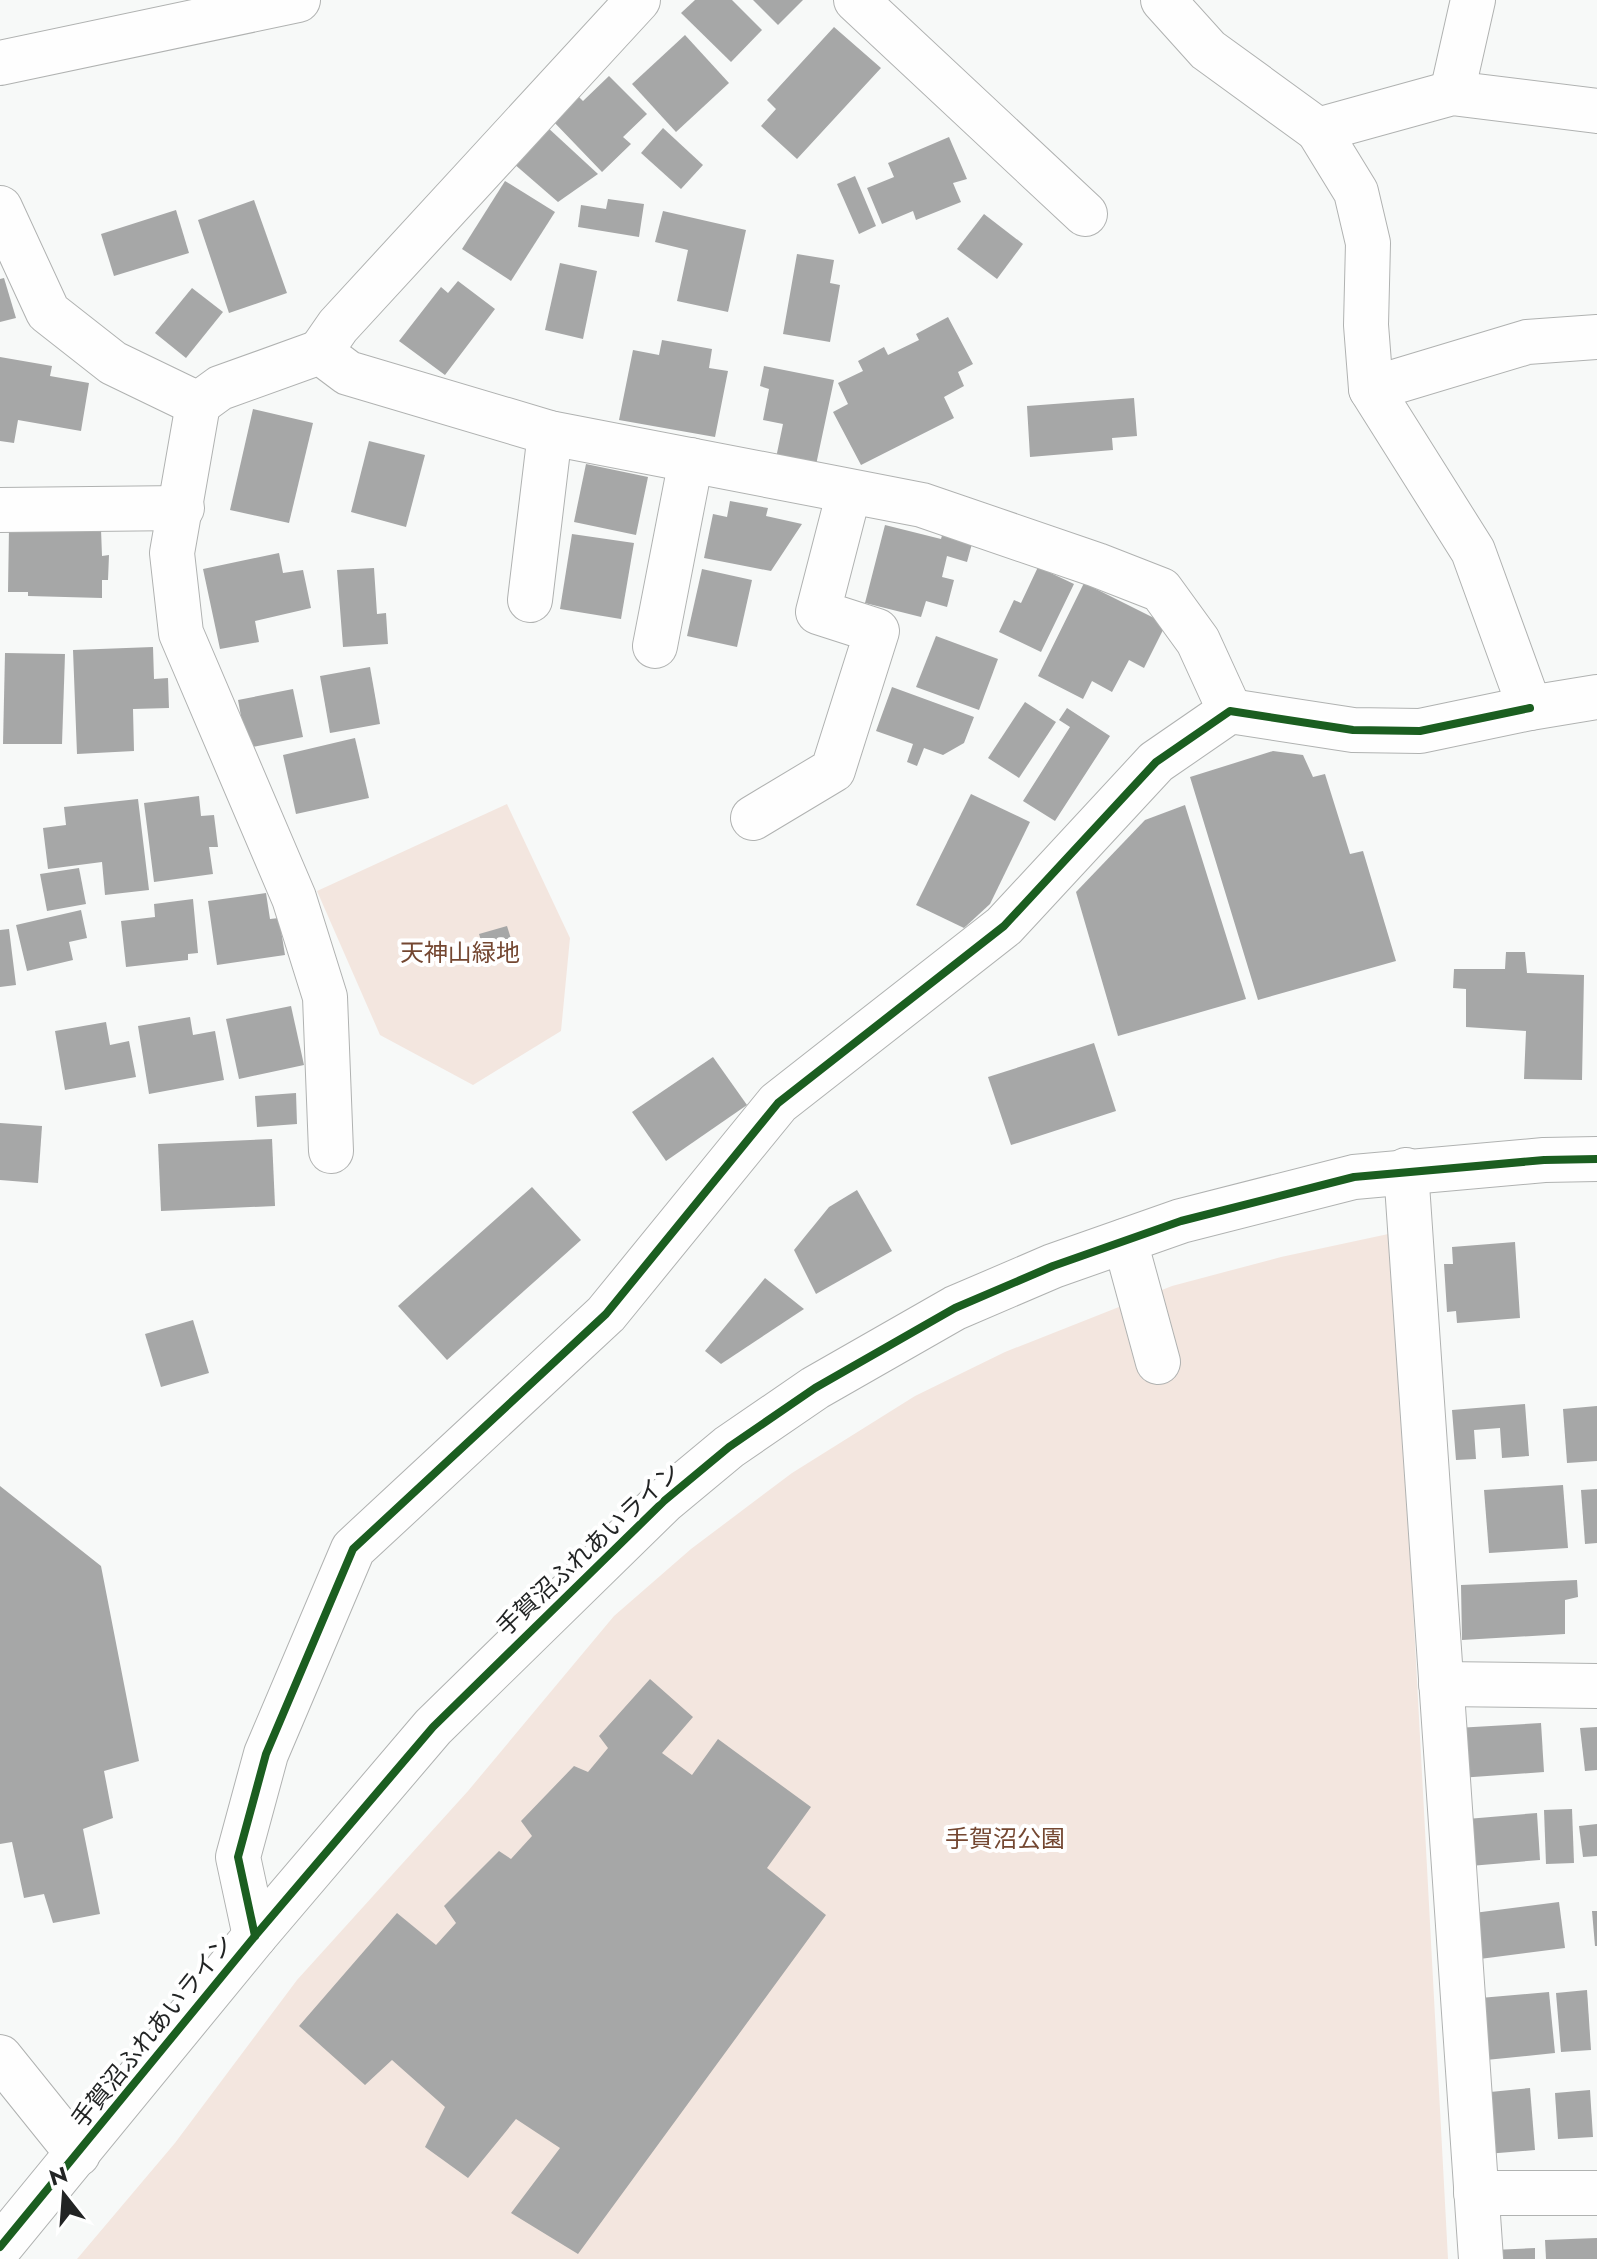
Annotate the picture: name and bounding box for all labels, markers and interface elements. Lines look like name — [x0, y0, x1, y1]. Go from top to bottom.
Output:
park label: 天神山緑地 — [400, 935, 520, 970]
street label: 手賀沼ふれあいライン — [488, 1454, 688, 1644]
park label: 手賀沼公園 — [945, 1821, 1065, 1856]
street label: 手賀沼ふれあいライン — [63, 1927, 241, 2135]
north arrow — [24, 2155, 104, 2235]
text: N — [45, 2158, 71, 2194]

